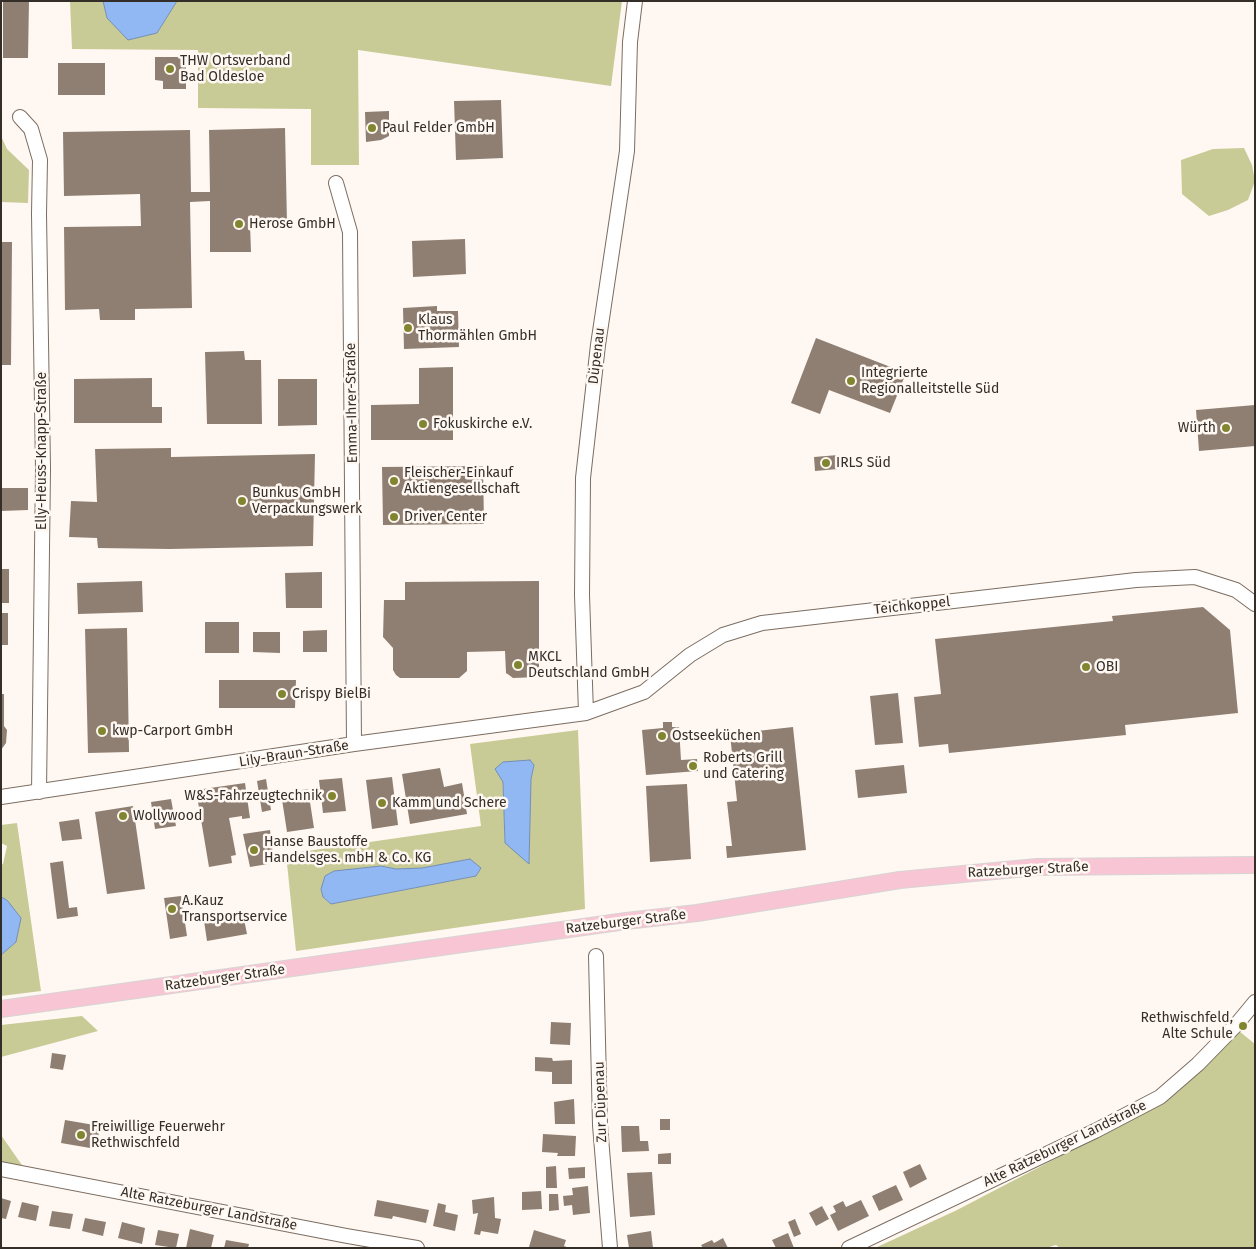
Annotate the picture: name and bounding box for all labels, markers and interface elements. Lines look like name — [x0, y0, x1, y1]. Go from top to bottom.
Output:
place label: THW Ortsverband Bad Oldesloe — [180, 53, 291, 85]
marker: THW Ortsverband Bad Oldesloe — [164, 63, 176, 75]
place label: Paul Felder GmbH — [382, 120, 495, 136]
marker: Paul Felder GmbH — [366, 122, 378, 134]
place label: Herose GmbH — [249, 216, 336, 232]
marker: Herose GmbH — [233, 218, 245, 230]
place label: Klaus Thormählen GmbH — [418, 312, 537, 344]
marker: Klaus Thormählen GmbH — [402, 322, 414, 334]
street label: Düpenau — [585, 327, 609, 385]
street label: Emma-Ihrer-Straße — [343, 343, 361, 463]
place label: Integrierte Regionalleitstelle Süd — [861, 365, 999, 398]
street label: Elly-Heuss-Knapp-Straße — [34, 372, 50, 530]
marker: Integrierte Regionalleitstelle Süd — [845, 375, 857, 387]
place label: Fokuskirche e.V. — [433, 416, 532, 432]
marker: Fokuskirche e.V. — [417, 418, 429, 430]
place label: Würth — [1178, 420, 1216, 436]
marker: Würth — [1220, 422, 1232, 434]
place label: IRLS Süd — [836, 455, 891, 471]
marker: IRLS Süd — [820, 457, 832, 469]
place label: Fleischer-Einkauf Aktiengesellschaft — [404, 465, 520, 498]
marker: Fleischer-Einkauf Aktiengesellschaft — [388, 475, 400, 487]
place label: Bunkus GmbH Verpackungswerk — [252, 485, 362, 518]
marker: Bunkus GmbH Verpackungswerk — [236, 495, 248, 507]
place label: Driver Center — [404, 509, 487, 525]
marker: Driver Center — [388, 511, 400, 523]
street label: Teichkoppel — [873, 594, 951, 618]
place label: MKCL Deutschland GmbH — [528, 649, 650, 682]
marker: MKCL Deutschland GmbH — [512, 659, 524, 671]
place label: OBI — [1096, 659, 1118, 675]
marker: OBI — [1080, 661, 1092, 673]
place label: Crispy BielBi — [292, 686, 371, 702]
marker: Crispy BielBi — [276, 688, 288, 700]
place label: kwp-Carport GmbH — [112, 723, 233, 739]
marker: kwp-Carport GmbH — [96, 725, 108, 737]
place label: Ostseeküchen — [672, 728, 761, 744]
marker: Ostseeküchen — [656, 730, 668, 742]
street label: Lily-Braun-Straße — [238, 737, 350, 771]
place label: Roberts Grill und Catering — [703, 750, 784, 782]
marker: Roberts Grill und Catering — [687, 760, 699, 772]
place label: W&S-Fahrzeugtechnik — [184, 788, 322, 804]
marker: W&S-Fahrzeugtechnik — [326, 790, 338, 802]
place label: Kamm und Schere — [392, 795, 507, 811]
marker: Kamm und Schere — [376, 797, 388, 809]
place label: Wollywood — [133, 808, 202, 824]
marker: Wollywood — [117, 810, 129, 822]
place label: Hanse Baustoffe Handelsges. mbH & Co. KG — [264, 834, 431, 866]
marker: Hanse Baustoffe Handelsges. mbH & Co. KG — [248, 844, 260, 856]
street label: Ratzeburger Straße — [967, 858, 1089, 882]
place label: A.Kauz Transportservice — [182, 893, 287, 926]
marker: A.Kauz Transportservice — [166, 903, 178, 915]
street label: Ratzeburger Straße — [565, 906, 687, 938]
street label: Ratzeburger Straße — [164, 961, 286, 995]
place label: Rethwischfeld, Alte Schule — [1140, 1010, 1233, 1042]
marker: Rethwischfeld, Alte Schule — [1237, 1020, 1249, 1032]
street label: Zur Düpenau — [591, 1061, 611, 1143]
street label: Alte Ratzeburger Landstraße — [981, 1097, 1149, 1191]
place label: Freiwillige Feuerwehr Rethwischfeld — [91, 1119, 225, 1152]
marker: Freiwillige Feuerwehr Rethwischfeld — [75, 1129, 87, 1141]
street label: Alte Ratzeburger Landstraße — [119, 1184, 299, 1234]

